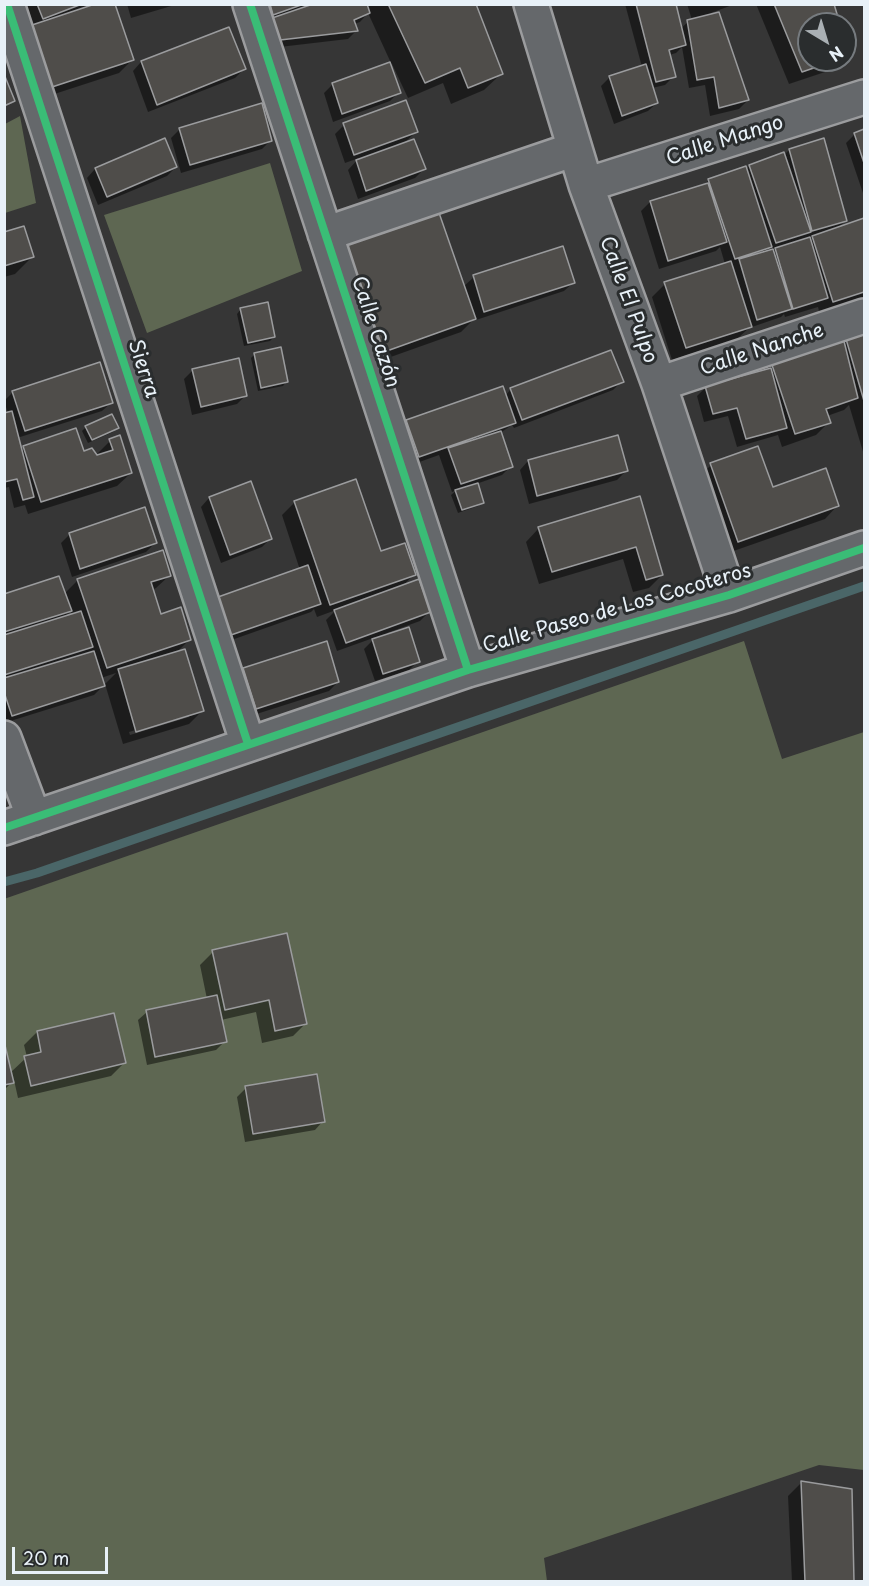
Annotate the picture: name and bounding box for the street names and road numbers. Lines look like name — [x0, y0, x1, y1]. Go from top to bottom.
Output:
street label: Calle Mango — [663, 111, 787, 171]
street label: Calle El Pulpo — [594, 233, 662, 367]
street label: Calle Cazón — [346, 273, 404, 391]
street label: Calle Nanche — [697, 319, 827, 381]
street label: Sierra — [122, 337, 164, 401]
street label: Calle Paseo de Los Cocoteros — [480, 559, 754, 659]

